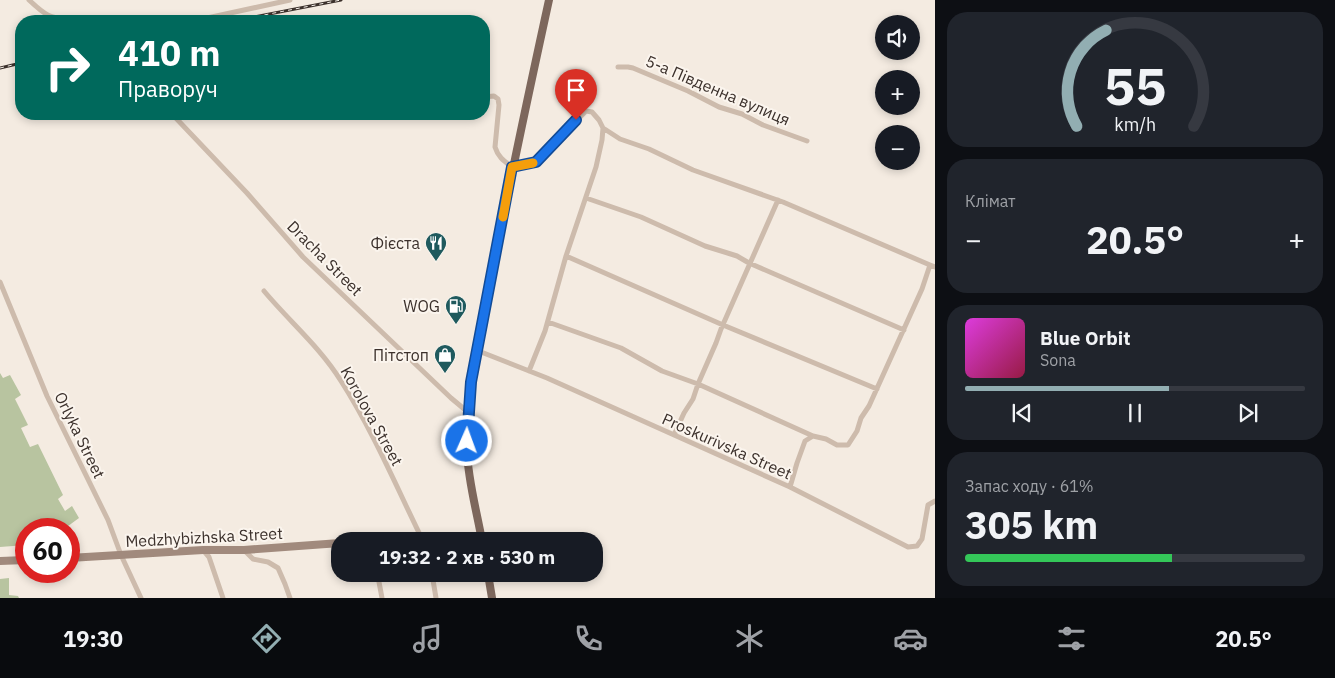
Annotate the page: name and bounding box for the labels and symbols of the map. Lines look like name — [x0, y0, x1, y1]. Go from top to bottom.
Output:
street label: 5-а Південна вулиця — [643, 51, 793, 129]
pin — [555, 69, 597, 120]
street label: Dracha Street — [283, 216, 367, 300]
restaurant icon: Фієста — [424, 231, 448, 262]
place label: Фієста — [370, 233, 420, 253]
fuel station icon: WOG — [444, 294, 468, 325]
place label: WOG — [403, 296, 440, 316]
shop icon: Пітстоп — [433, 343, 457, 374]
place label: Пітстоп — [373, 345, 429, 365]
street label: Korolova Street — [336, 363, 408, 469]
street label: Orlyka Street — [50, 388, 110, 482]
street label: Proskurivska Street — [659, 408, 795, 484]
position arrow — [440, 414, 492, 466]
speed limit sign: 60 — [15, 518, 80, 583]
street label: Medzhybizhska Street — [125, 523, 283, 551]

